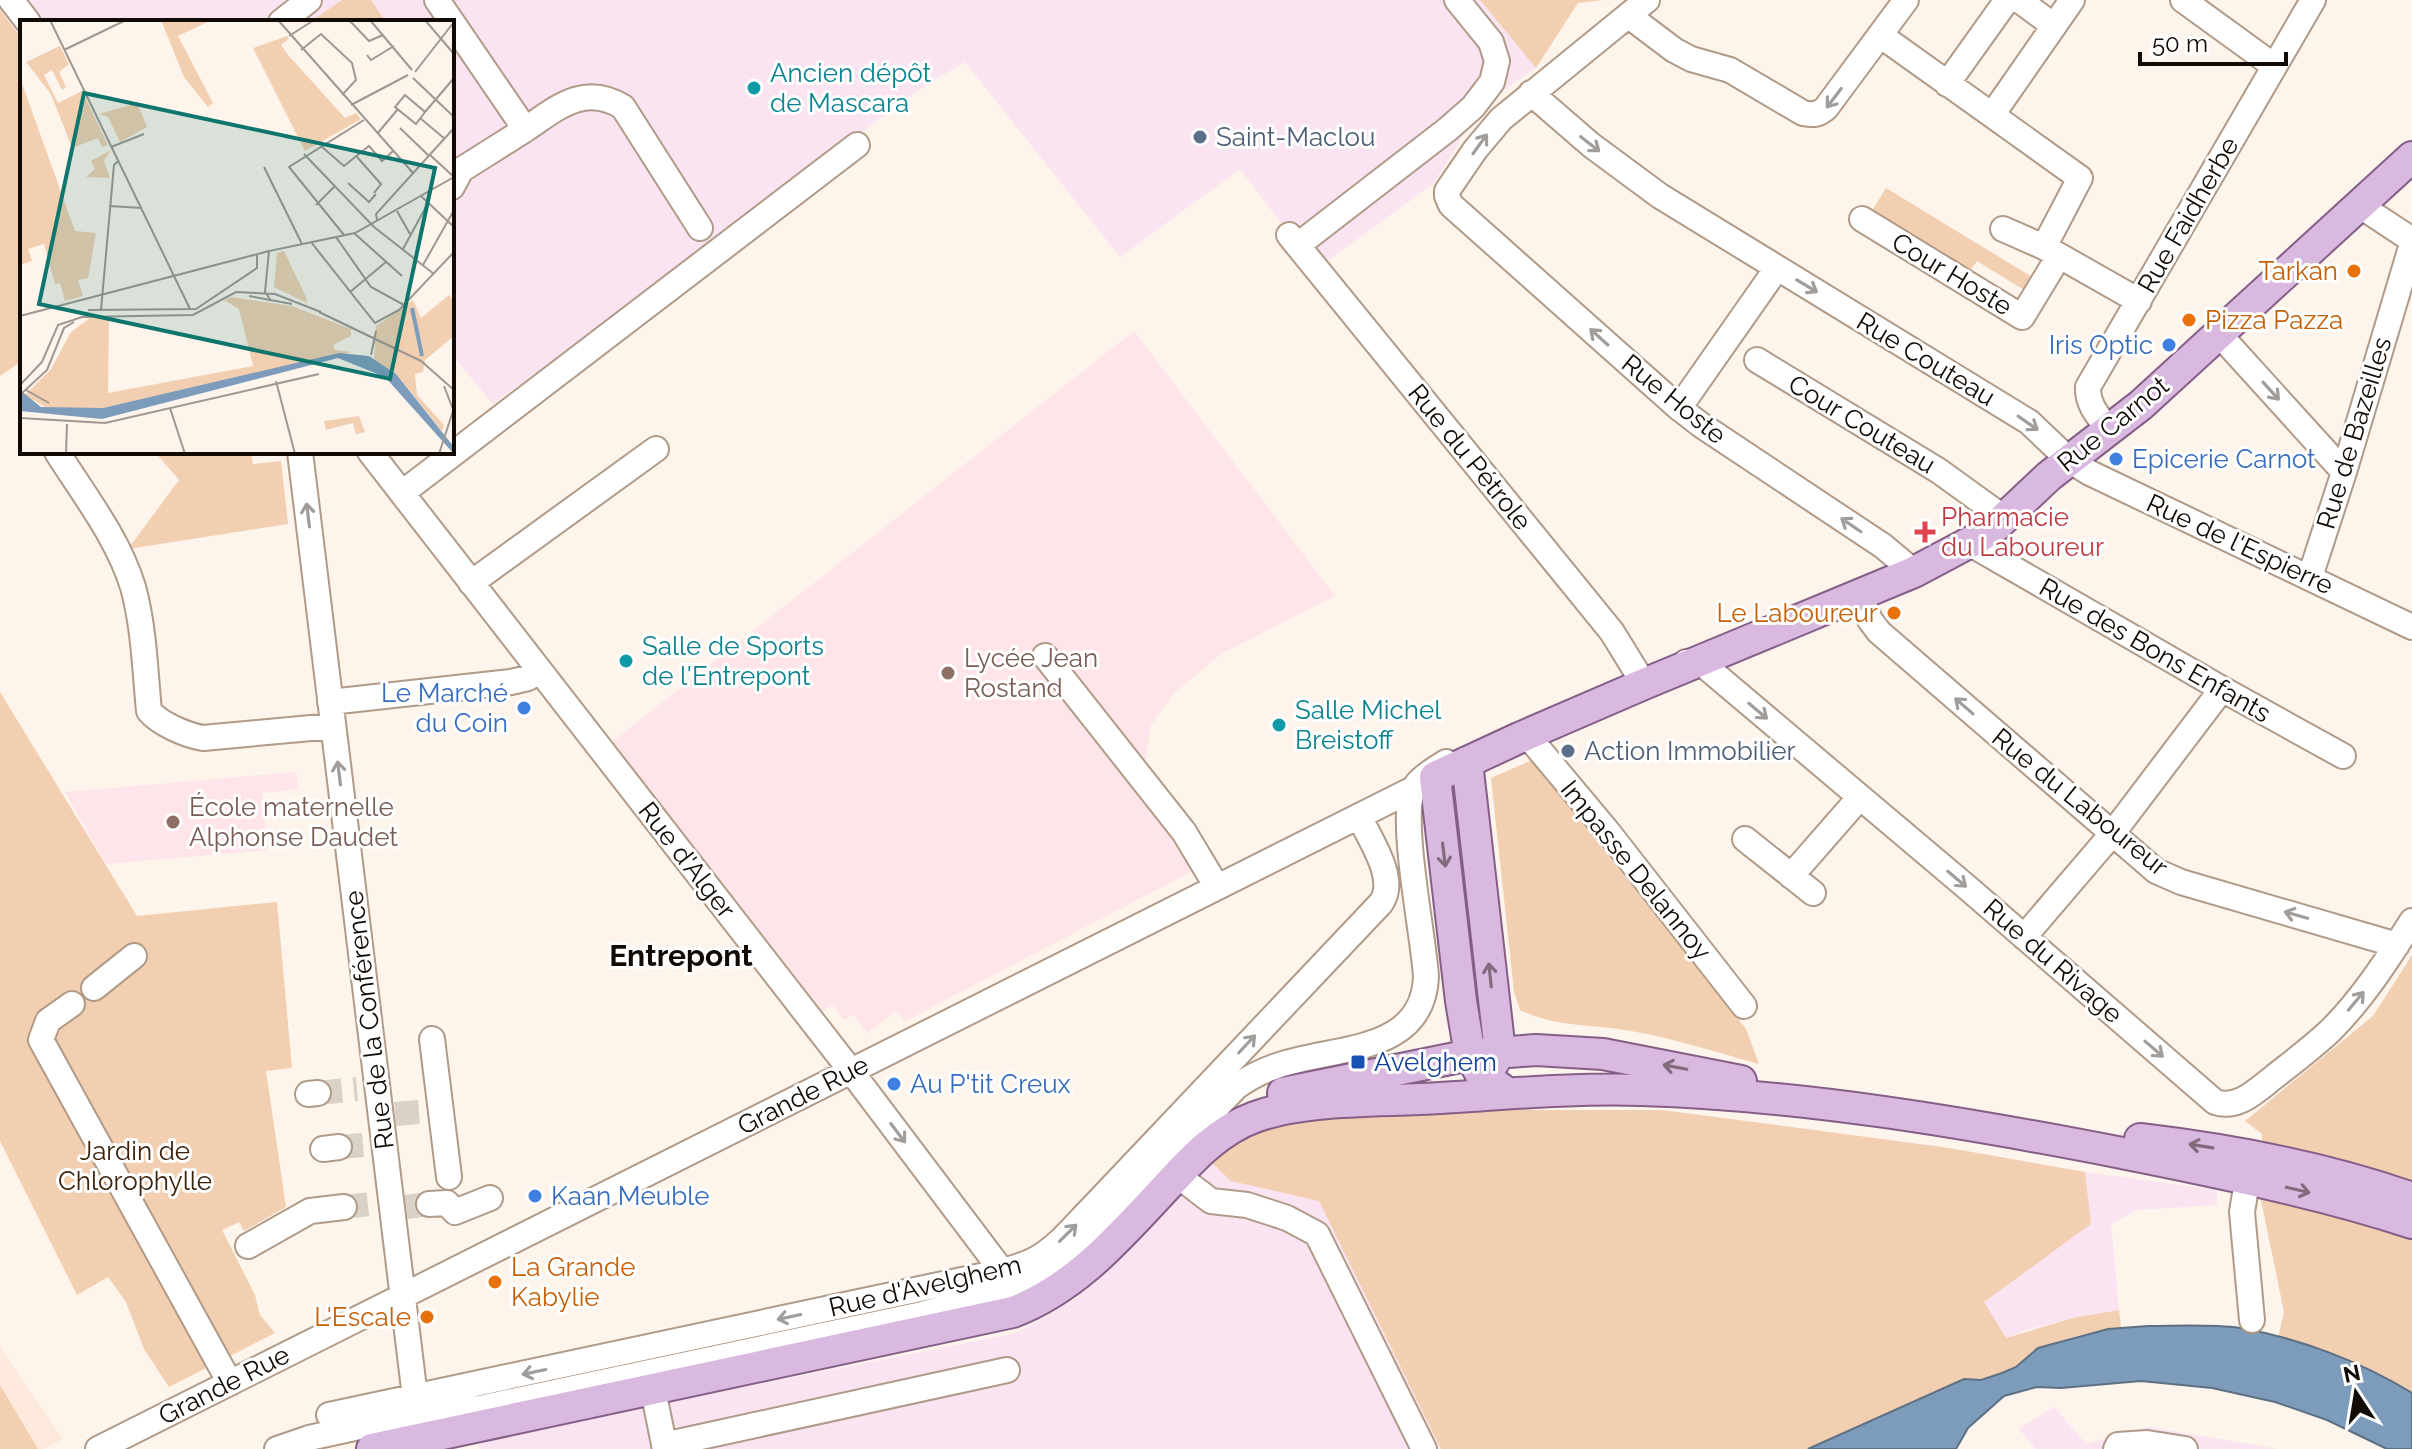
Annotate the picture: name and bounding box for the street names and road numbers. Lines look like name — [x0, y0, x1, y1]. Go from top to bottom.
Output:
street label: Rue Faidherbe — [2131, 132, 2245, 298]
street label: Cour Hoste — [1887, 226, 2017, 322]
street label: Rue Couteau — [1851, 306, 2001, 412]
street label: Rue de Bazeilles — [2311, 333, 2397, 533]
street label: Rue Hoste — [1616, 348, 1732, 450]
street label: Cour Couteau — [1783, 368, 1941, 480]
street label: Rue Carnot — [2051, 370, 2175, 478]
street label: Rue du Pétrole — [1402, 378, 1538, 536]
street label: Rue de l'Espierre — [2142, 488, 2338, 600]
street label: Rue des Bons Enfants — [2034, 572, 2276, 728]
street label: Rue du Laboureur — [1986, 722, 2174, 882]
street label: Impasse Delannoy — [1554, 774, 1718, 966]
street label: Rue d'Alger — [632, 796, 742, 924]
street label: Rue de la Conférence — [338, 889, 400, 1151]
street label: Rue du Rivage — [1978, 893, 2128, 1029]
street label: Grande Rue — [733, 1049, 873, 1141]
street label: Rue d'Avelghem — [826, 1249, 1024, 1323]
street label: Grande Rue — [154, 1339, 294, 1431]

